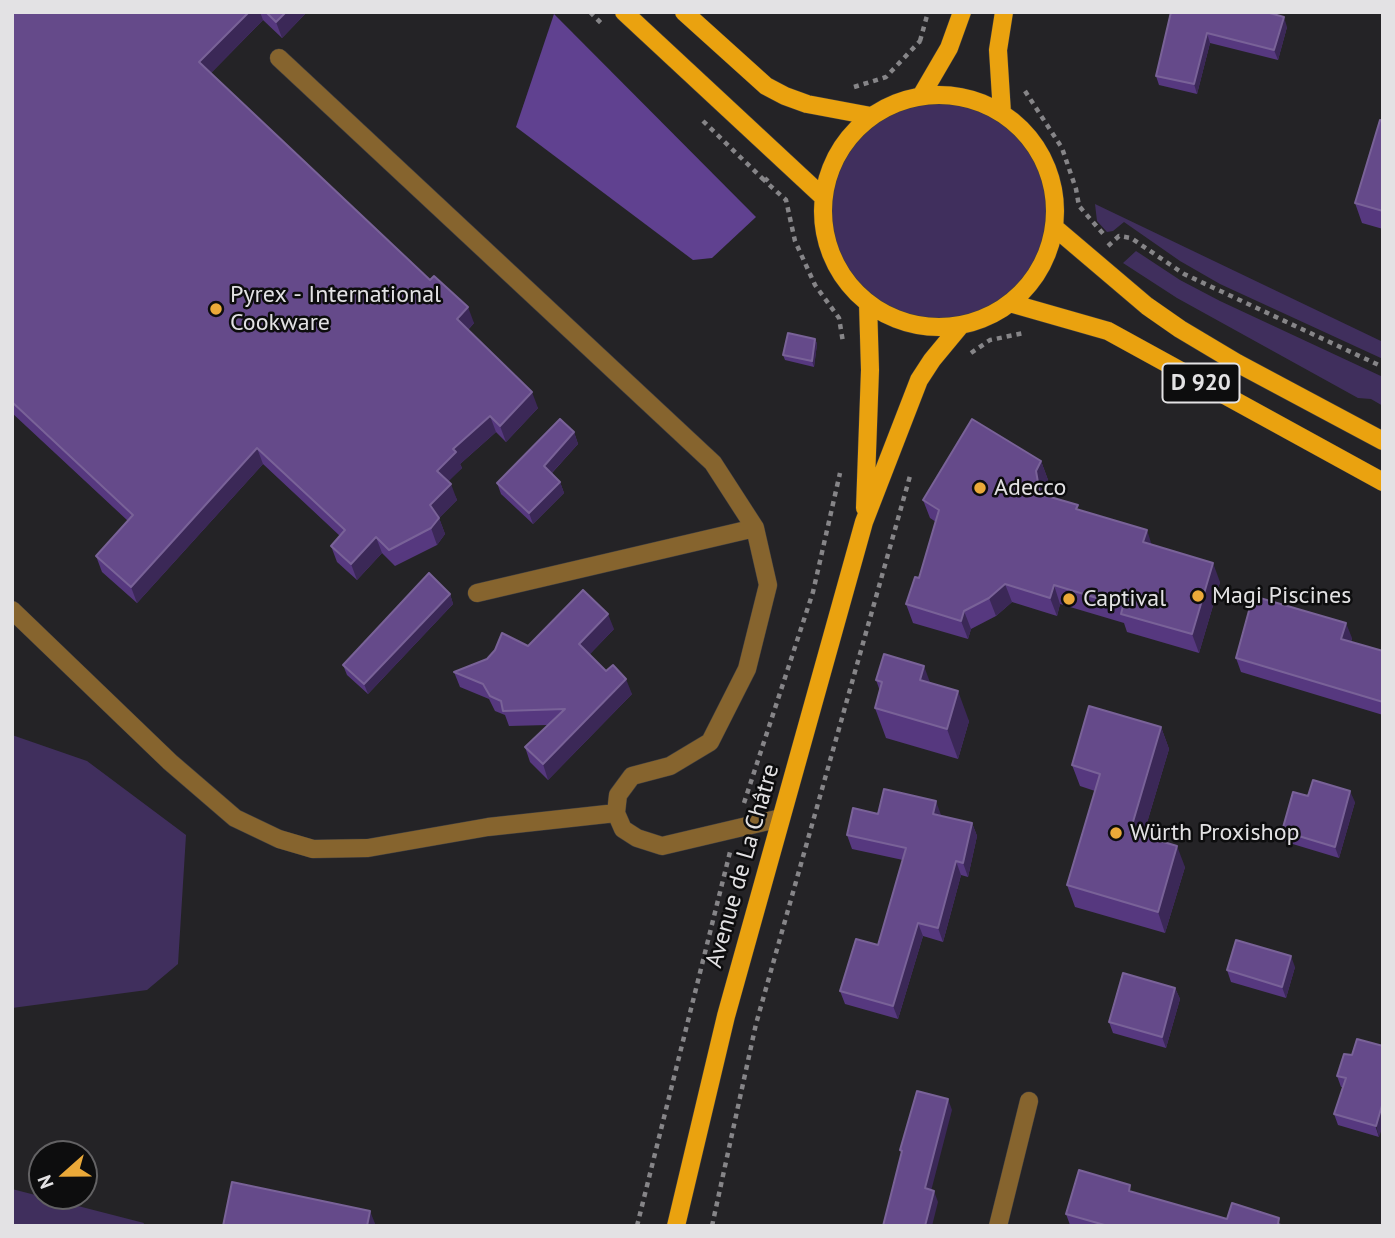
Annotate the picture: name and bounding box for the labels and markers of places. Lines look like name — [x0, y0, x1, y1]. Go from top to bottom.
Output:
place label: Pyrex - International Cookware — [230, 281, 441, 337]
marker: Pyrex - International Cookware — [208, 301, 224, 317]
place label: Adecco — [994, 474, 1066, 502]
marker: Adecco — [972, 480, 988, 496]
place label: Magi Piscines — [1212, 582, 1351, 610]
place label: Captival — [1083, 585, 1166, 613]
marker: Magi Piscines — [1190, 588, 1206, 604]
marker: Captival — [1061, 591, 1077, 607]
place label: Würth Proxishop — [1130, 819, 1300, 847]
marker: Würth Proxishop — [1108, 825, 1124, 841]

